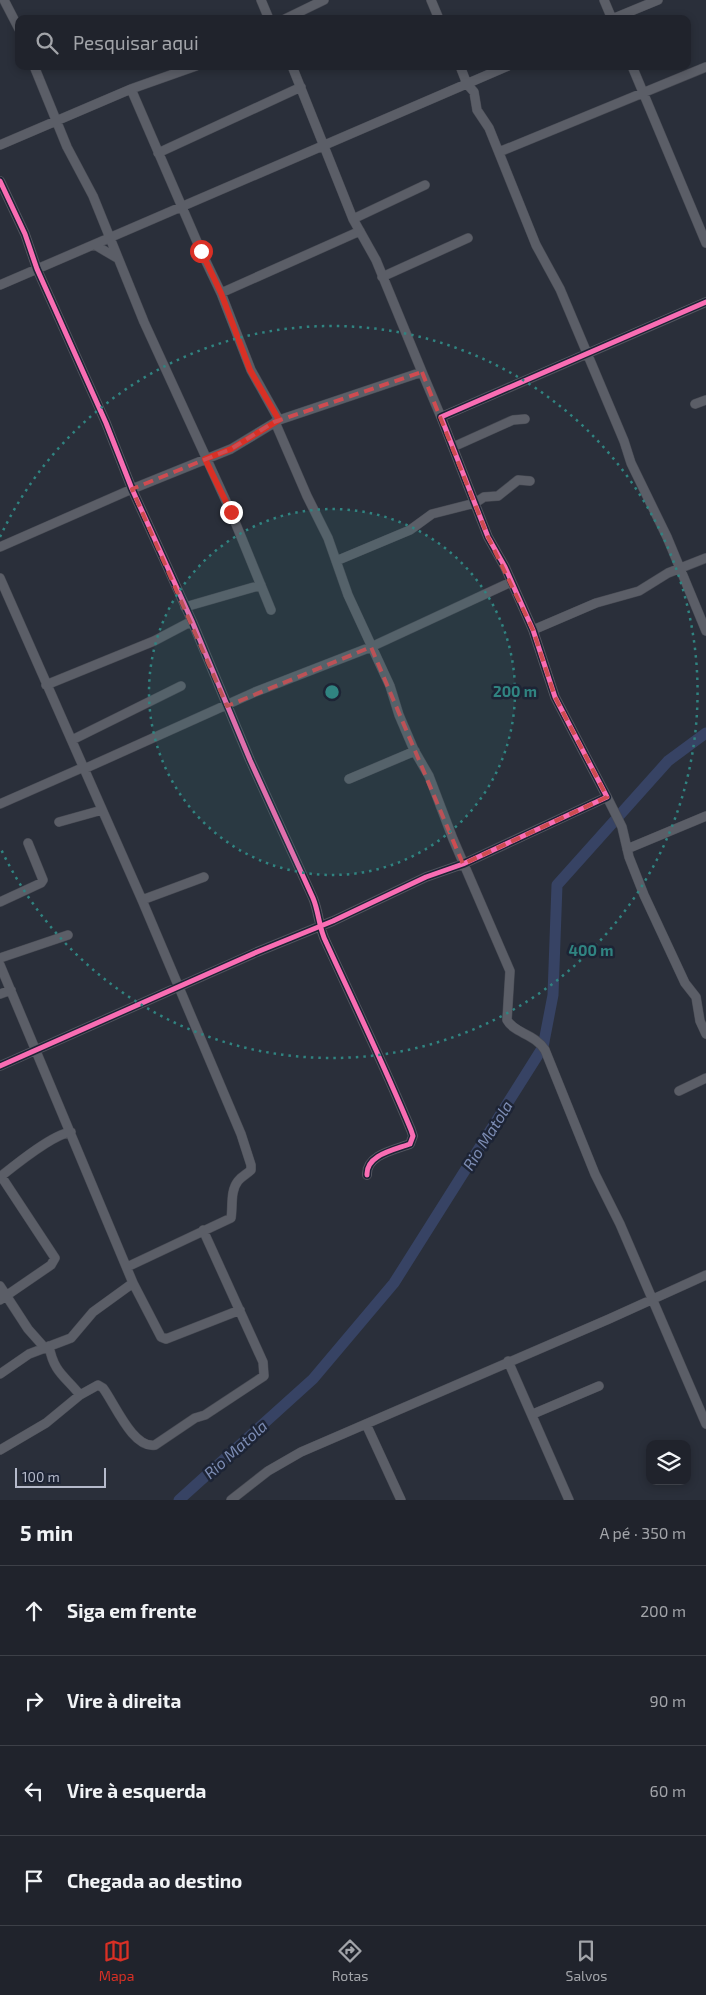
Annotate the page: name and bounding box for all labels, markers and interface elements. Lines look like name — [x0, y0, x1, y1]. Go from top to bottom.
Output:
search box — [15, 15, 691, 70]
icon: search — [33, 29, 61, 57]
text: Pesquisar aqui — [73, 31, 199, 54]
route start — [190, 240, 213, 263]
route end — [220, 501, 243, 524]
text: 200 m — [493, 682, 537, 700]
centre of rings — [323, 683, 341, 701]
text: 400 m — [569, 941, 613, 959]
water label: Rio Matola — [458, 1097, 516, 1173]
water label: Rio Matola — [199, 1416, 271, 1482]
map controls — [646, 1440, 691, 1485]
button: layers — [646, 1440, 691, 1485]
scale bar — [15, 1465, 106, 1488]
text: 100 m — [22, 1468, 60, 1485]
text: 5 min — [20, 1520, 73, 1545]
text: A pé · 350 m — [599, 1523, 686, 1542]
icon: ahead — [20, 1597, 48, 1625]
text: Siga em frente — [67, 1599, 197, 1622]
text: 200 m — [640, 1601, 686, 1620]
icon: right — [20, 1687, 48, 1715]
text: Vire à direita — [67, 1689, 181, 1712]
text: 90 m — [650, 1691, 686, 1710]
icon: left — [20, 1777, 48, 1805]
text: Vire à esquerda — [67, 1779, 206, 1802]
text: 60 m — [650, 1781, 686, 1800]
icon: arrive — [20, 1867, 48, 1895]
text: Chegada ao destino — [67, 1869, 242, 1892]
tab: Mapa — [99, 1937, 134, 1984]
tab: Rotas — [332, 1937, 368, 1984]
tab: Salvos — [566, 1937, 607, 1984]

